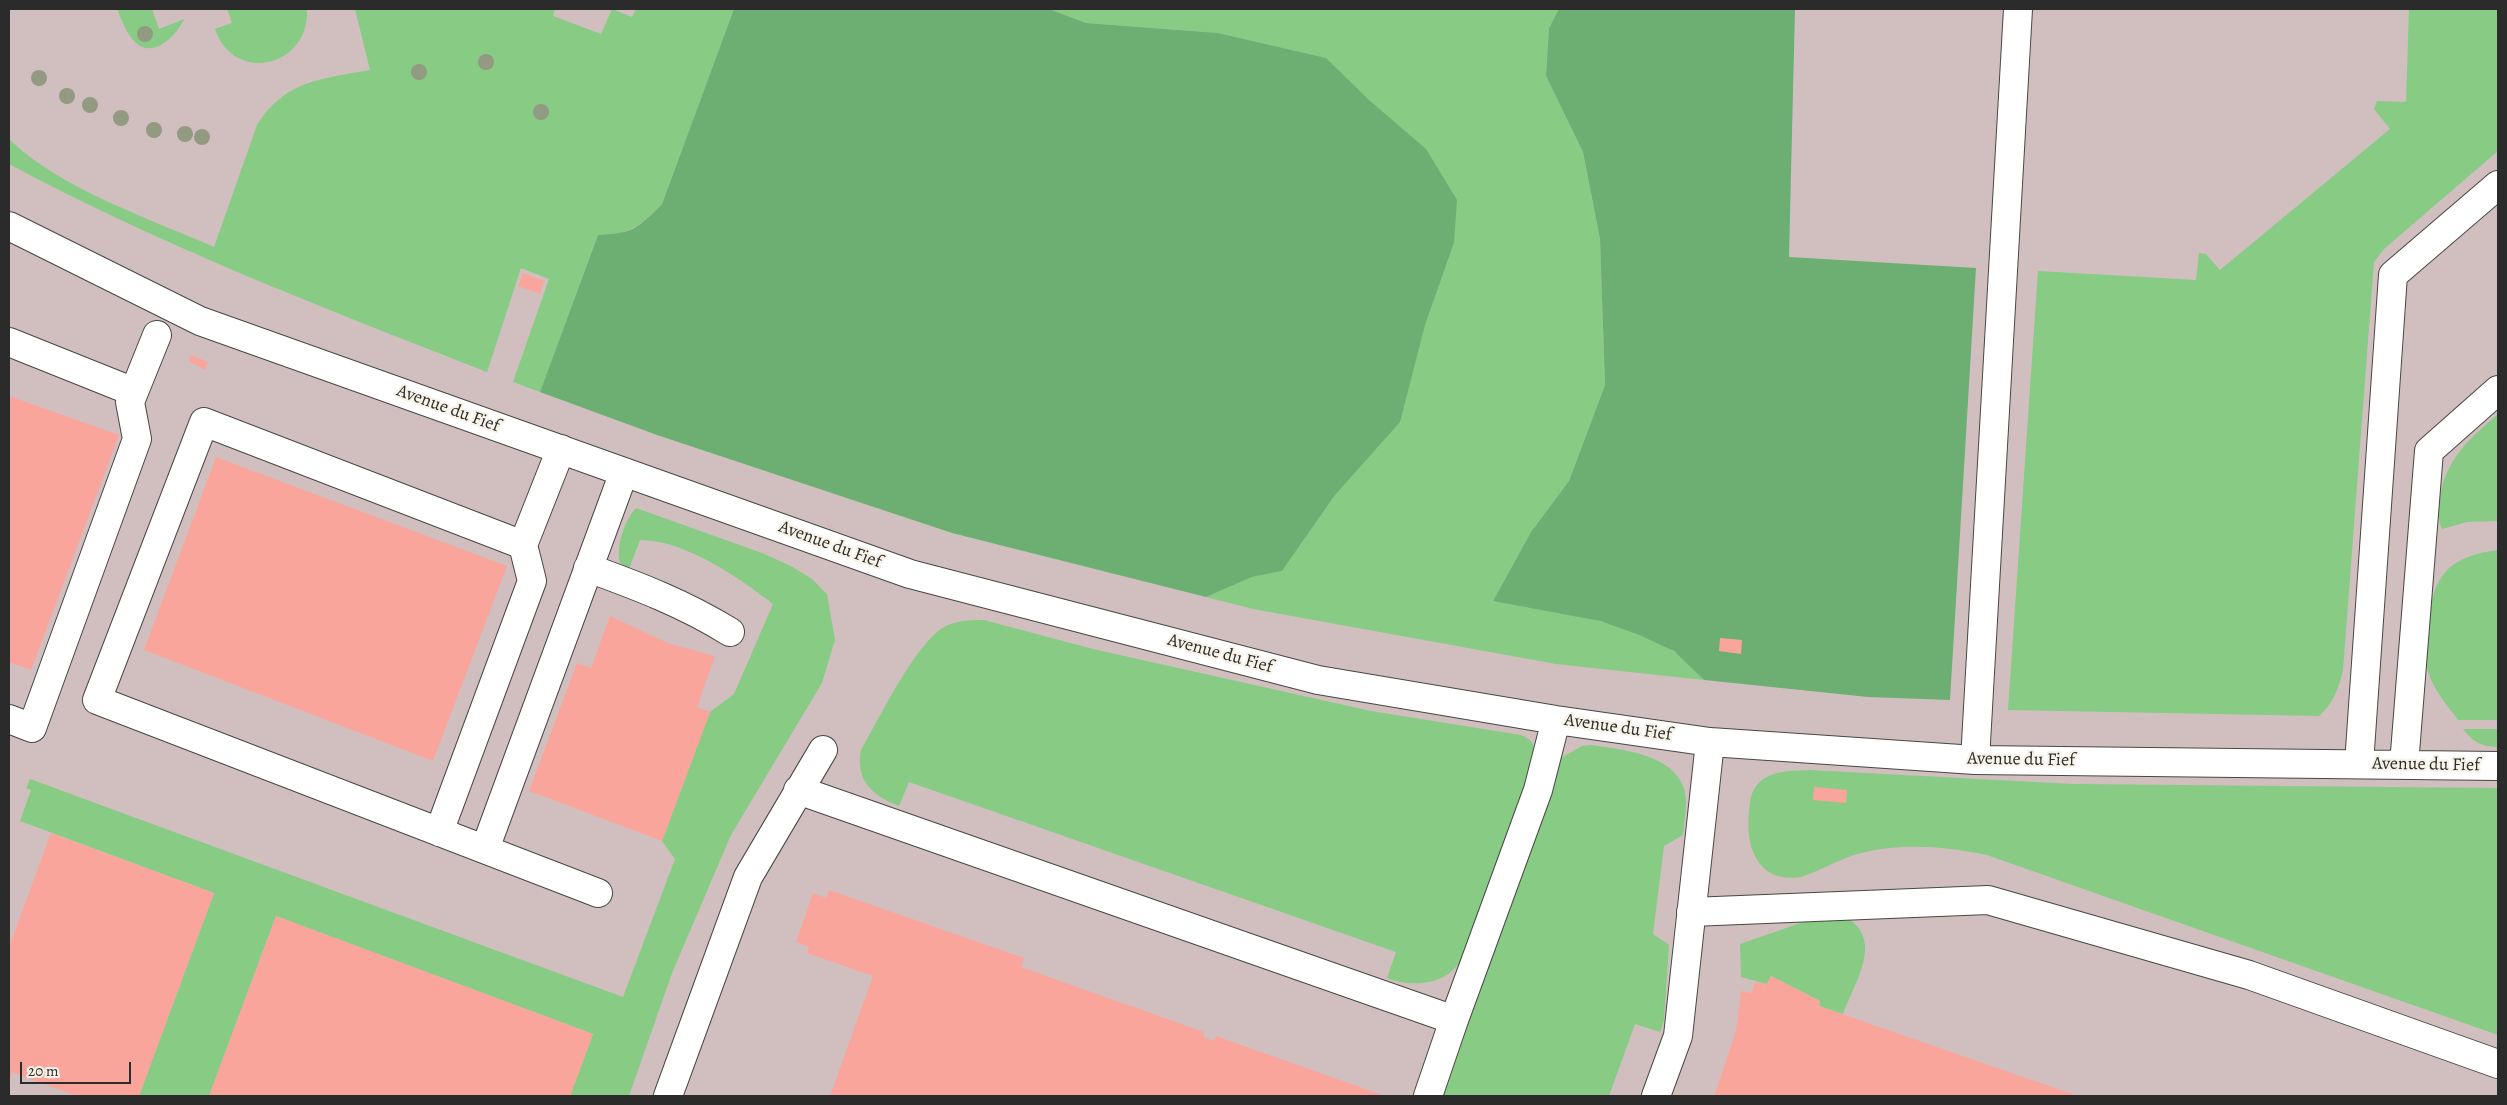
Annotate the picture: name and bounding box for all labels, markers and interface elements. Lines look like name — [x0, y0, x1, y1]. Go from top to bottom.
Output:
street label: Avenue du Fief — [394, 380, 502, 438]
street label: Avenue du Fief — [776, 516, 884, 574]
street label: Avenue du Fief — [1165, 630, 1275, 678]
street label: Avenue du Fief — [1563, 710, 1673, 746]
street label: Avenue du Fief — [1967, 748, 2075, 772]
street label: Avenue du Fief — [2372, 753, 2480, 777]
scale bar — [22, 1052, 134, 1084]
text: 20 m — [28, 1061, 59, 1081]

